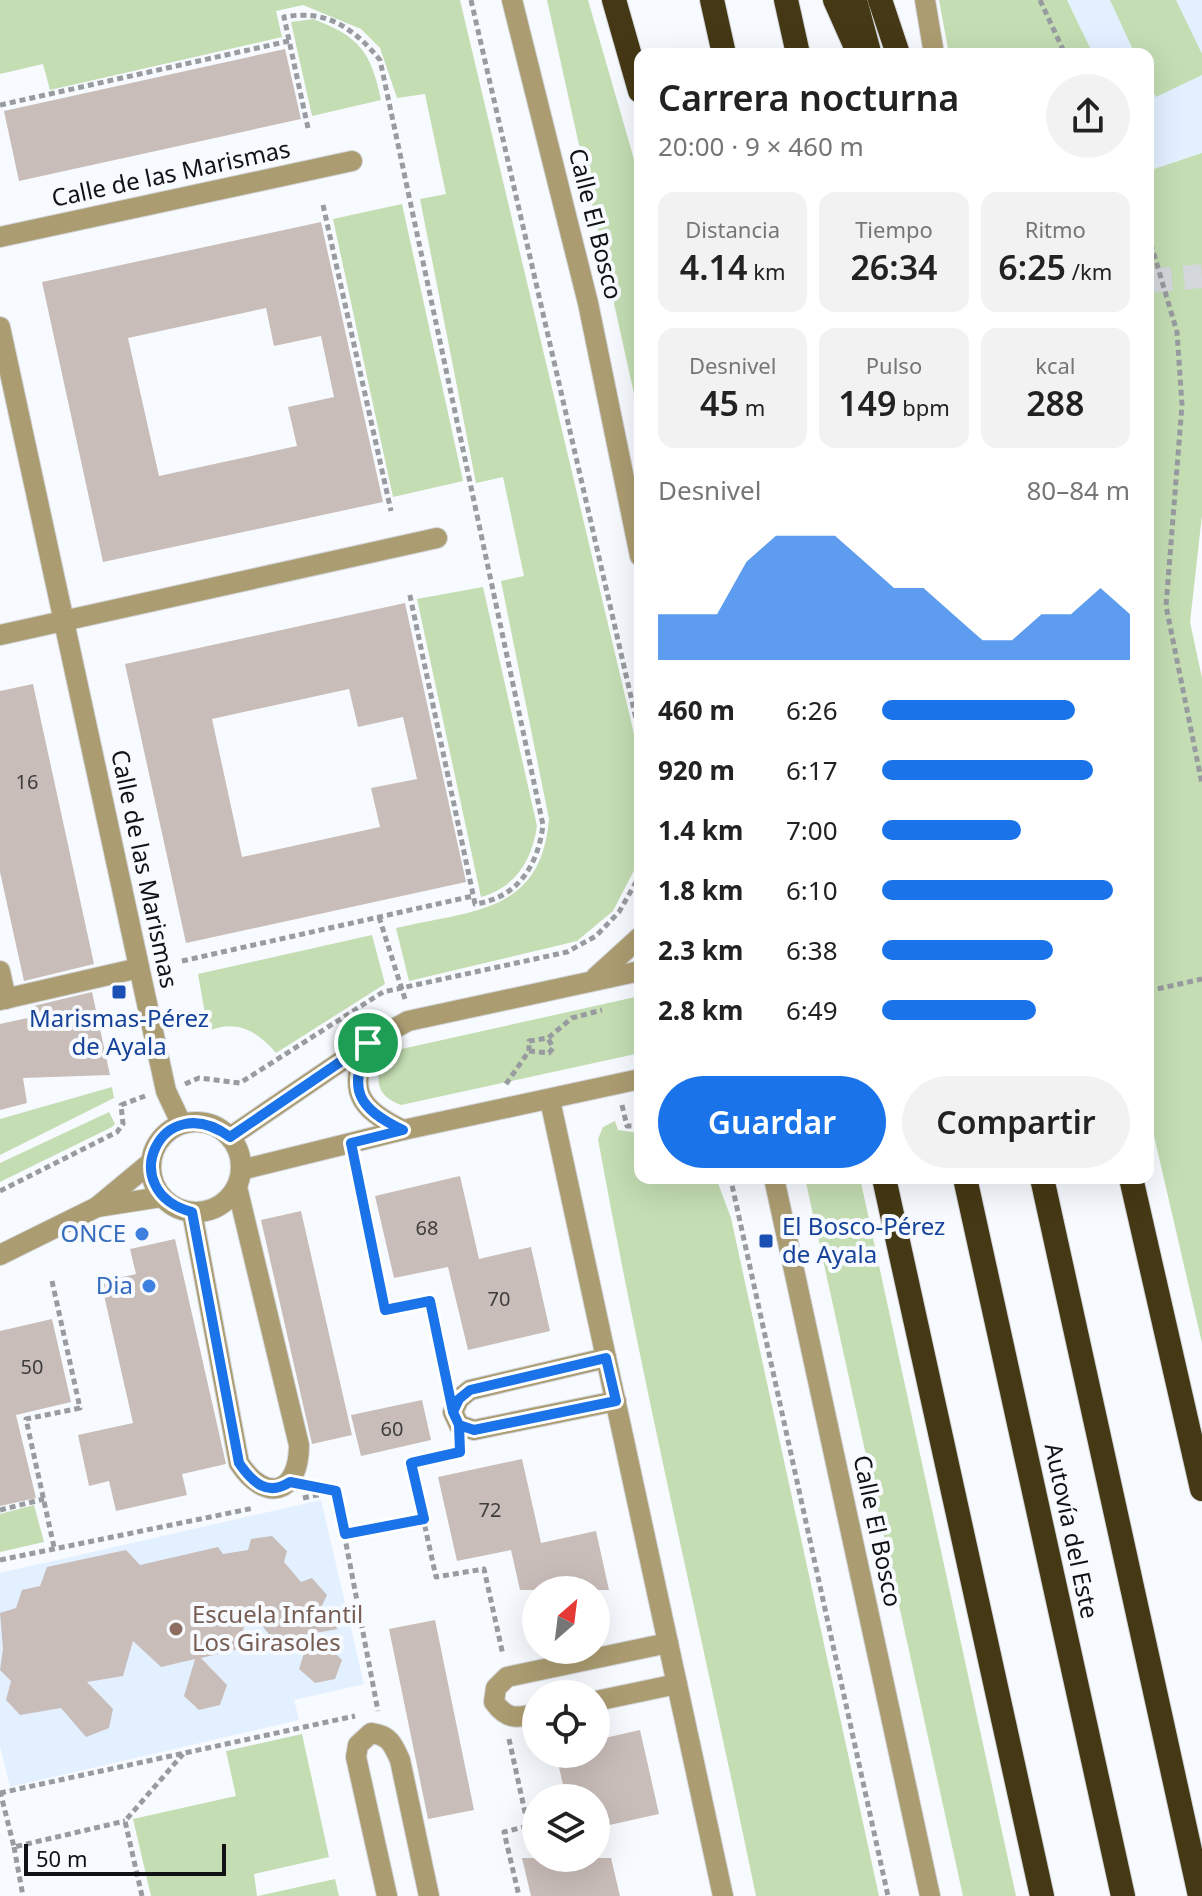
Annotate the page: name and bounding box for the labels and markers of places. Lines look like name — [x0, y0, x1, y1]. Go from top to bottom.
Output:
marker: Marismas-Pérez de Ayala — [110, 983, 128, 1001]
place label: Marismas-Pérez de Ayala — [29, 1001, 209, 1062]
pin — [334, 1009, 402, 1077]
place label: El Bosco-Pérez de Ayala — [782, 1209, 945, 1270]
place label: ONCE — [61, 1216, 126, 1249]
marker: ONCE — [133, 1225, 151, 1243]
marker: El Bosco-Pérez de Ayala — [757, 1232, 775, 1250]
place label: Dia — [96, 1268, 133, 1301]
marker: Dia — [140, 1277, 158, 1295]
place label: Escuela Infantil Los Girasoles — [192, 1597, 363, 1658]
marker: Escuela Infantil Los Girasoles — [167, 1620, 185, 1638]

